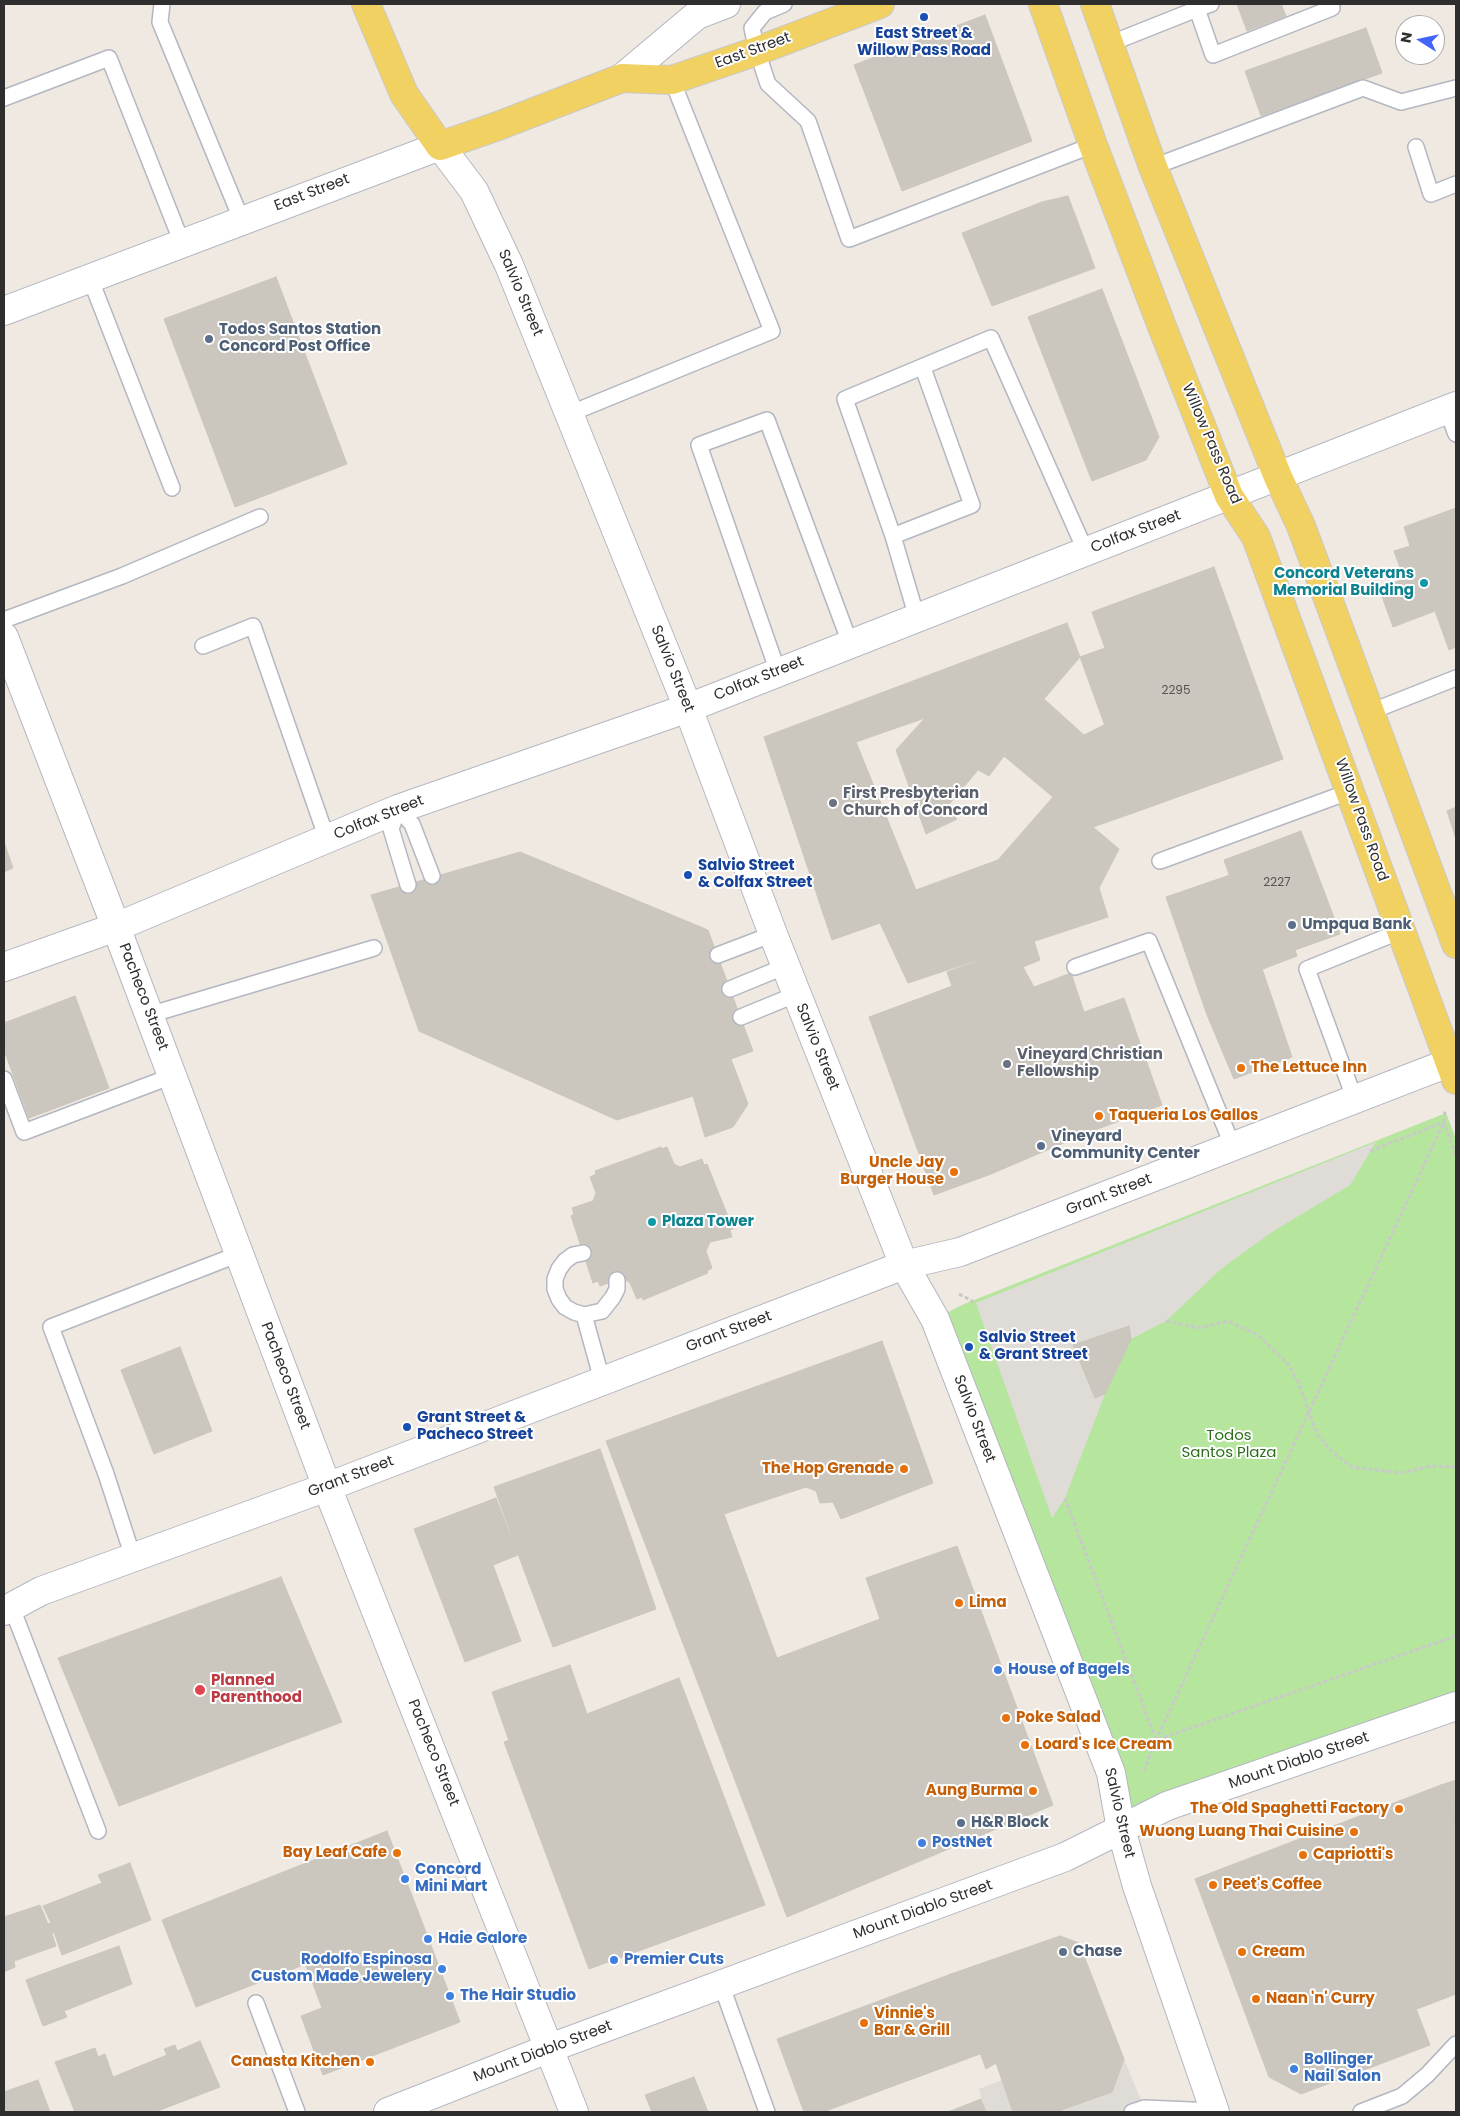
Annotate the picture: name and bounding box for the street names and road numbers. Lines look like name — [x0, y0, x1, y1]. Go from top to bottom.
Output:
street label: East Street — [713, 29, 793, 73]
street label: East Street — [272, 170, 352, 216]
street label: Salvio Street — [494, 247, 546, 339]
street label: Willow Pass Road — [1177, 381, 1245, 507]
street label: Colfax Street — [1088, 507, 1184, 557]
street label: Salvio Street — [646, 623, 698, 715]
street label: Colfax Street — [712, 653, 806, 705]
street label: Willow Pass Road — [1330, 756, 1392, 884]
street label: Colfax Street — [332, 792, 426, 844]
street label: Pacheco Street — [114, 941, 172, 1053]
street label: Salvio Street — [791, 1001, 843, 1093]
street label: Grant Street — [1064, 1170, 1154, 1220]
street label: Grant Street — [684, 1307, 774, 1357]
street label: Pacheco Street — [256, 1320, 314, 1432]
street label: Salvio Street — [949, 1373, 999, 1465]
street label: Grant Street — [306, 1452, 396, 1502]
street label: Pacheco Street — [403, 1697, 463, 1809]
street label: Mount Diablo Street — [1227, 1729, 1371, 1793]
street label: Salvio Street — [1100, 1766, 1138, 1860]
street label: Mount Diablo Street — [851, 1876, 995, 1944]
street label: Mount Diablo Street — [471, 2017, 615, 2087]

